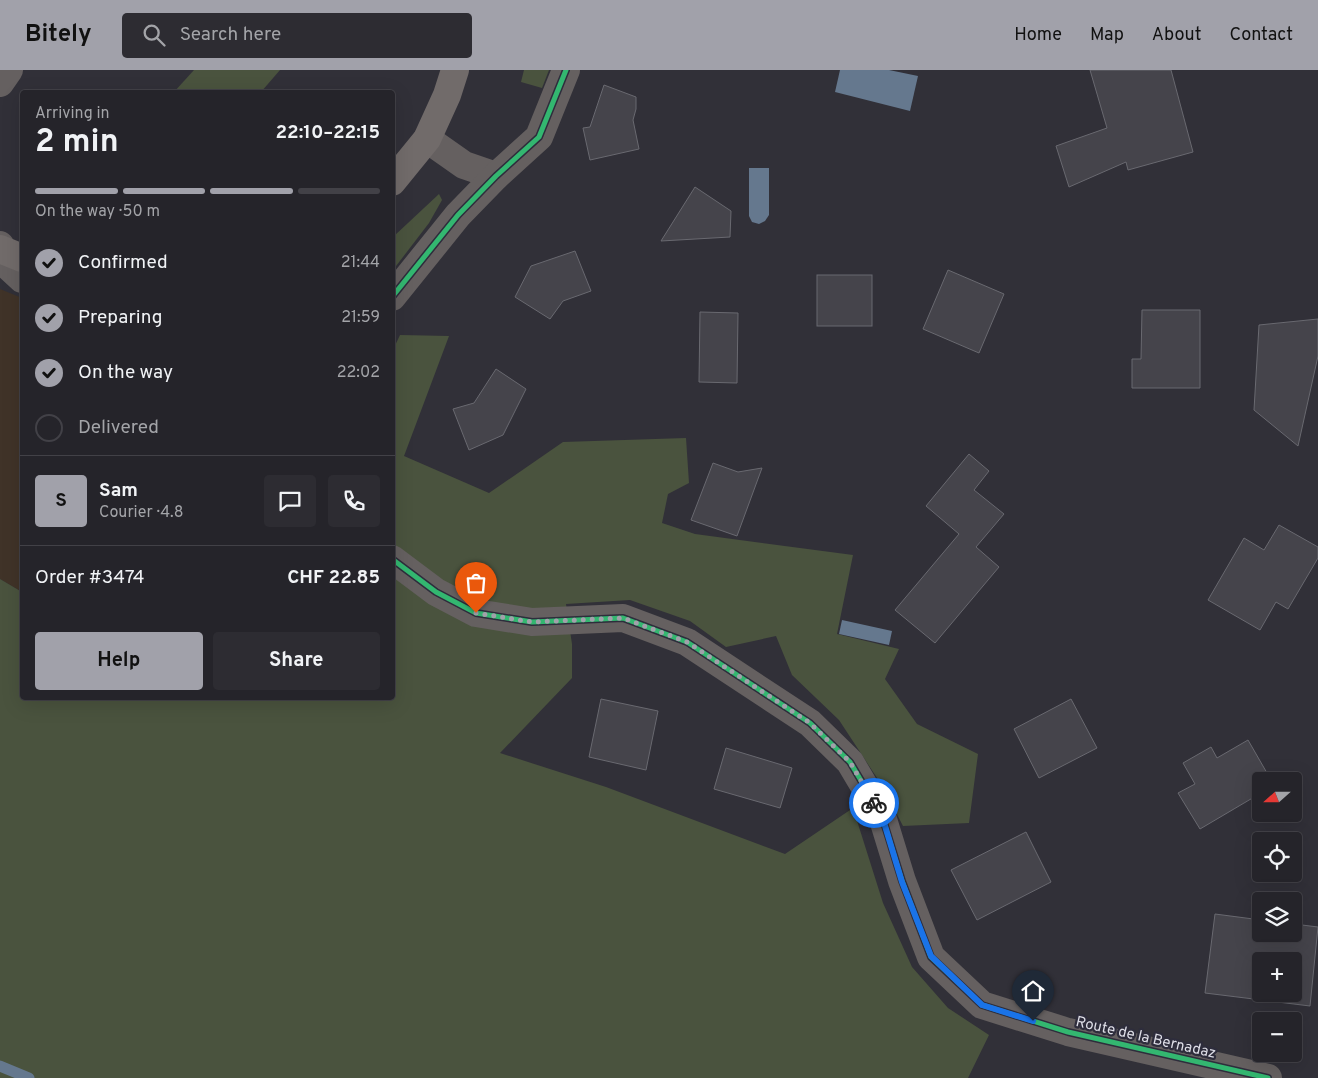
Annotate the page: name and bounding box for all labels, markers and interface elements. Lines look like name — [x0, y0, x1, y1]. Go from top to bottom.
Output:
search box — [122, 13, 472, 58]
text: Bitely — [25, 20, 92, 50]
icon: search — [140, 21, 168, 49]
text: Search here — [180, 23, 281, 47]
text: Home — [1014, 24, 1062, 47]
text: Map — [1090, 24, 1124, 47]
text: About — [1152, 24, 1201, 47]
text: Contact — [1229, 24, 1293, 47]
text: Arriving in — [35, 104, 110, 124]
text: 22:10–22:15 — [275, 121, 380, 145]
text: 2 min — [35, 123, 119, 163]
text: On the way · 50 m — [35, 202, 160, 222]
icon: check — [35, 249, 63, 277]
text: Confirmed — [78, 251, 168, 275]
text: 21:44 — [341, 253, 380, 273]
icon: check — [35, 304, 63, 332]
text: Preparing — [78, 306, 162, 330]
text: 21:59 — [341, 308, 380, 328]
icon: check — [35, 359, 63, 387]
text: On the way — [78, 361, 173, 385]
text: 22:02 — [337, 363, 380, 383]
text: Delivered — [78, 416, 159, 440]
button: chat — [264, 475, 316, 527]
button: phone — [328, 475, 380, 527]
text: Sam — [99, 479, 138, 503]
text: S — [55, 489, 67, 513]
text: Courier · 4.8 — [99, 503, 183, 523]
pin — [455, 562, 497, 613]
text: Order #3474 — [35, 566, 145, 590]
text: CHF 22.85 — [287, 566, 380, 590]
icon: bag — [462, 569, 490, 597]
button: Help — [35, 632, 203, 690]
button: Share — [213, 632, 380, 690]
north arrow — [1252, 772, 1302, 822]
map controls — [1252, 772, 1302, 1062]
courier — [849, 778, 899, 828]
icon: bike — [860, 789, 888, 817]
button: locate — [1252, 832, 1302, 882]
button: layers — [1252, 892, 1302, 942]
button: + — [1252, 952, 1302, 1002]
pin — [1012, 970, 1054, 1021]
icon: home — [1019, 977, 1047, 1005]
button: − — [1252, 1012, 1302, 1062]
street label: Route de la Bernadaz — [1074, 1013, 1218, 1064]

